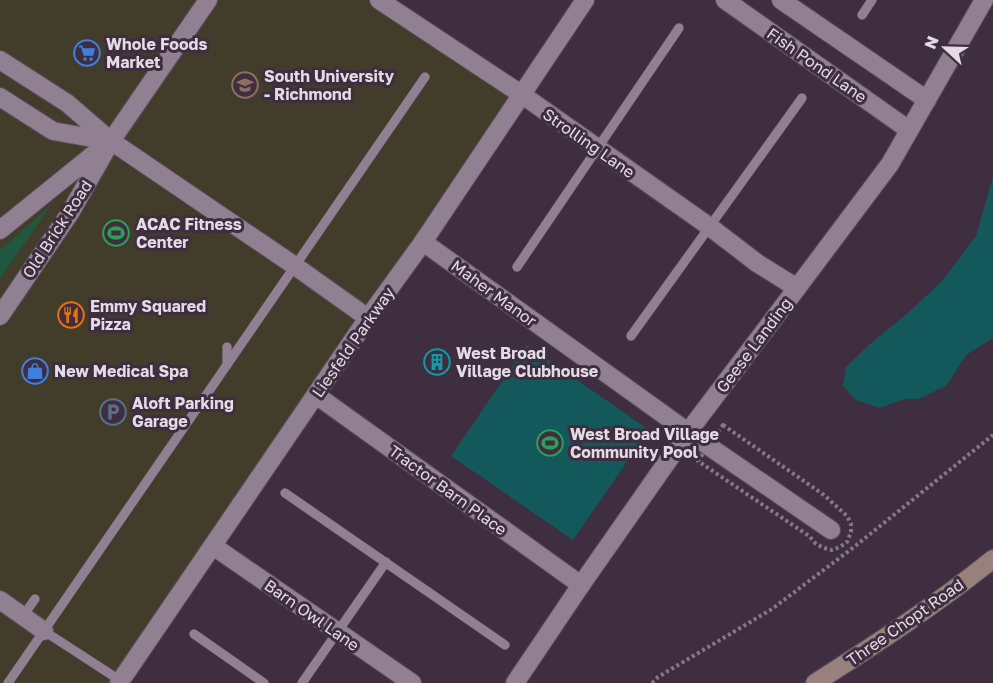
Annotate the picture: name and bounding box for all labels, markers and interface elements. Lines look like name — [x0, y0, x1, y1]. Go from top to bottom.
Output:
north arrow — [915, 18, 975, 78]
street label: Fish Pond Lane — [763, 23, 871, 107]
text: N — [920, 33, 943, 52]
place label: Whole Foods Market — [106, 34, 207, 72]
supermarket icon: Whole Foods Market — [72, 38, 102, 68]
place label: South University - Richmond — [264, 66, 395, 104]
school or university icon: South University - Richmond — [230, 70, 260, 100]
street label: Strolling Lane — [539, 104, 639, 182]
street label: Old Brick Road — [18, 176, 96, 282]
place label: ACAC Fitness Center — [136, 214, 242, 252]
sports icon: ACAC Fitness Center — [101, 218, 131, 248]
street label: Maher Manor — [447, 255, 541, 331]
street label: Liesfeld Parkway — [308, 283, 399, 401]
street label: Geese Landing — [712, 294, 796, 396]
place label: Emmy Squared Pizza — [90, 296, 206, 334]
restaurant icon: Emmy Squared Pizza — [56, 300, 86, 330]
place label: West Broad Village Clubhouse — [456, 343, 598, 381]
building icon: West Broad Village Clubhouse — [422, 347, 452, 377]
shop icon: New Medical Spa — [20, 356, 50, 386]
place label: New Medical Spa — [54, 361, 188, 381]
place label: Aloft Parking Garage — [132, 393, 234, 431]
parking icon: Aloft Parking Garage — [98, 397, 128, 427]
place label: West Broad Village Community Pool — [570, 424, 719, 462]
sports icon: West Broad Village Community Pool — [535, 428, 565, 458]
street label: Tractor Barn Place — [385, 440, 511, 540]
street label: Three Chopt Road — [843, 574, 967, 670]
street label: Barn Owl Lane — [261, 575, 363, 655]

